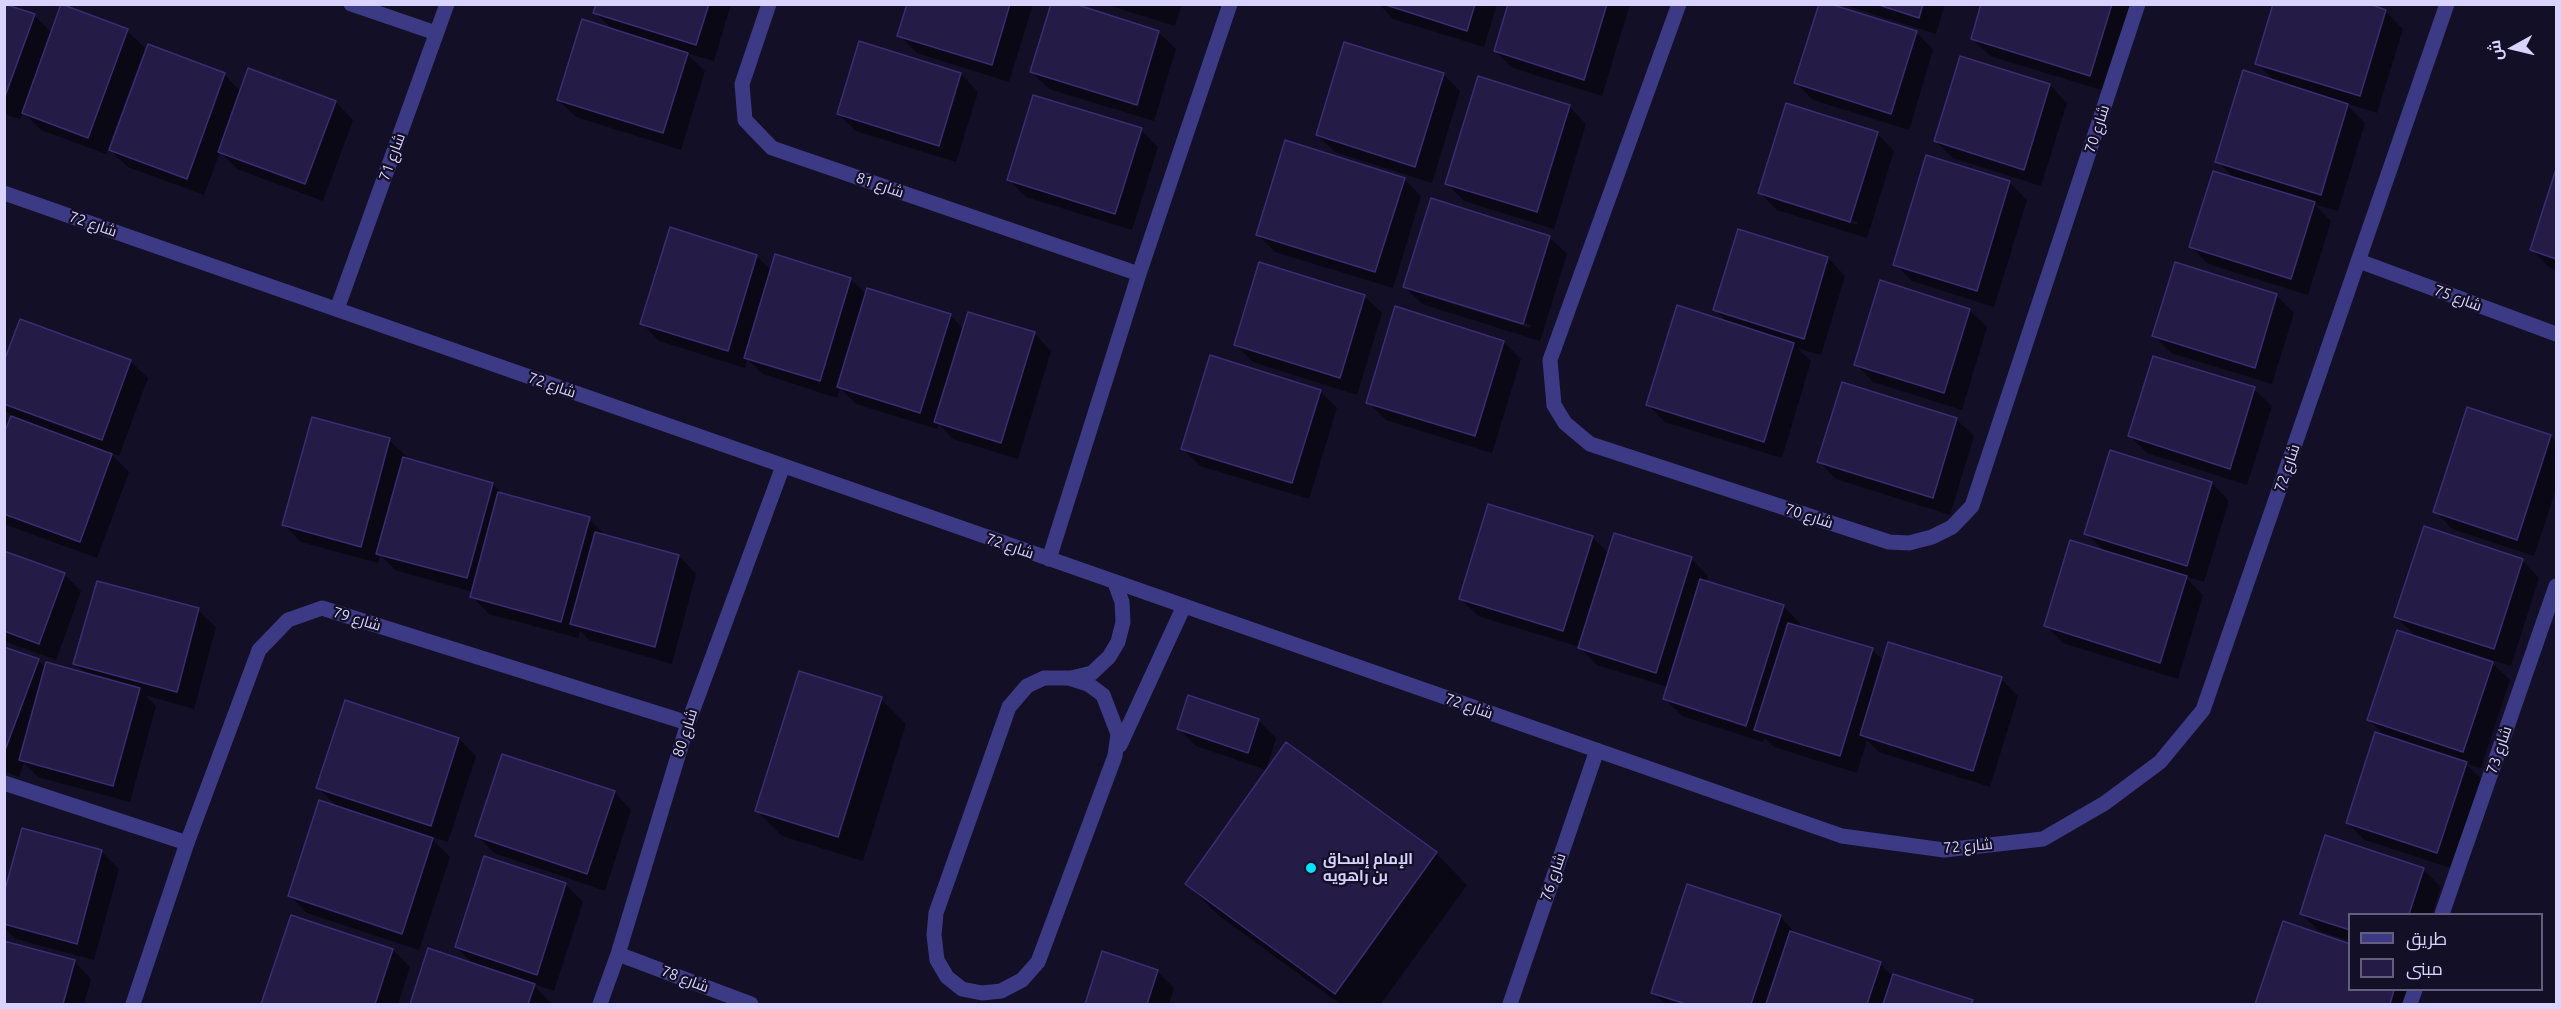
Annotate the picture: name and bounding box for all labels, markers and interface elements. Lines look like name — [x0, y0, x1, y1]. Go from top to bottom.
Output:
north arrow — [2483, 18, 2543, 78]
text: ش — [2485, 39, 2506, 62]
street label: شارع 70 — [2081, 103, 2113, 155]
street label: شارع 71 — [375, 131, 409, 183]
street label: شارع 81 — [854, 168, 906, 202]
street label: شارع 72 — [67, 207, 119, 241]
street label: شارع 75 — [2432, 281, 2484, 315]
street label: شارع 72 — [526, 368, 578, 402]
street label: شارع 72 — [2270, 442, 2304, 494]
street label: شارع 70 — [1783, 500, 1835, 532]
street label: شارع 72 — [984, 529, 1036, 563]
street label: شارع 79 — [331, 603, 383, 635]
street label: شارع 72 — [1443, 689, 1495, 723]
street label: شارع 80 — [669, 707, 701, 759]
street label: شارع 73 — [2482, 724, 2516, 776]
street label: شارع 72 — [1943, 835, 1993, 857]
place label: الإمام إسحاق بن راهويه — [1323, 850, 1413, 885]
street label: شارع 76 — [1536, 851, 1570, 903]
marker: الإمام إسحاق بن راهويه — [1304, 861, 1318, 875]
legend — [2348, 913, 2543, 991]
text: طريق — [2406, 928, 2447, 948]
text: مبنى — [2406, 958, 2443, 978]
street label: شارع 78 — [659, 962, 711, 996]

